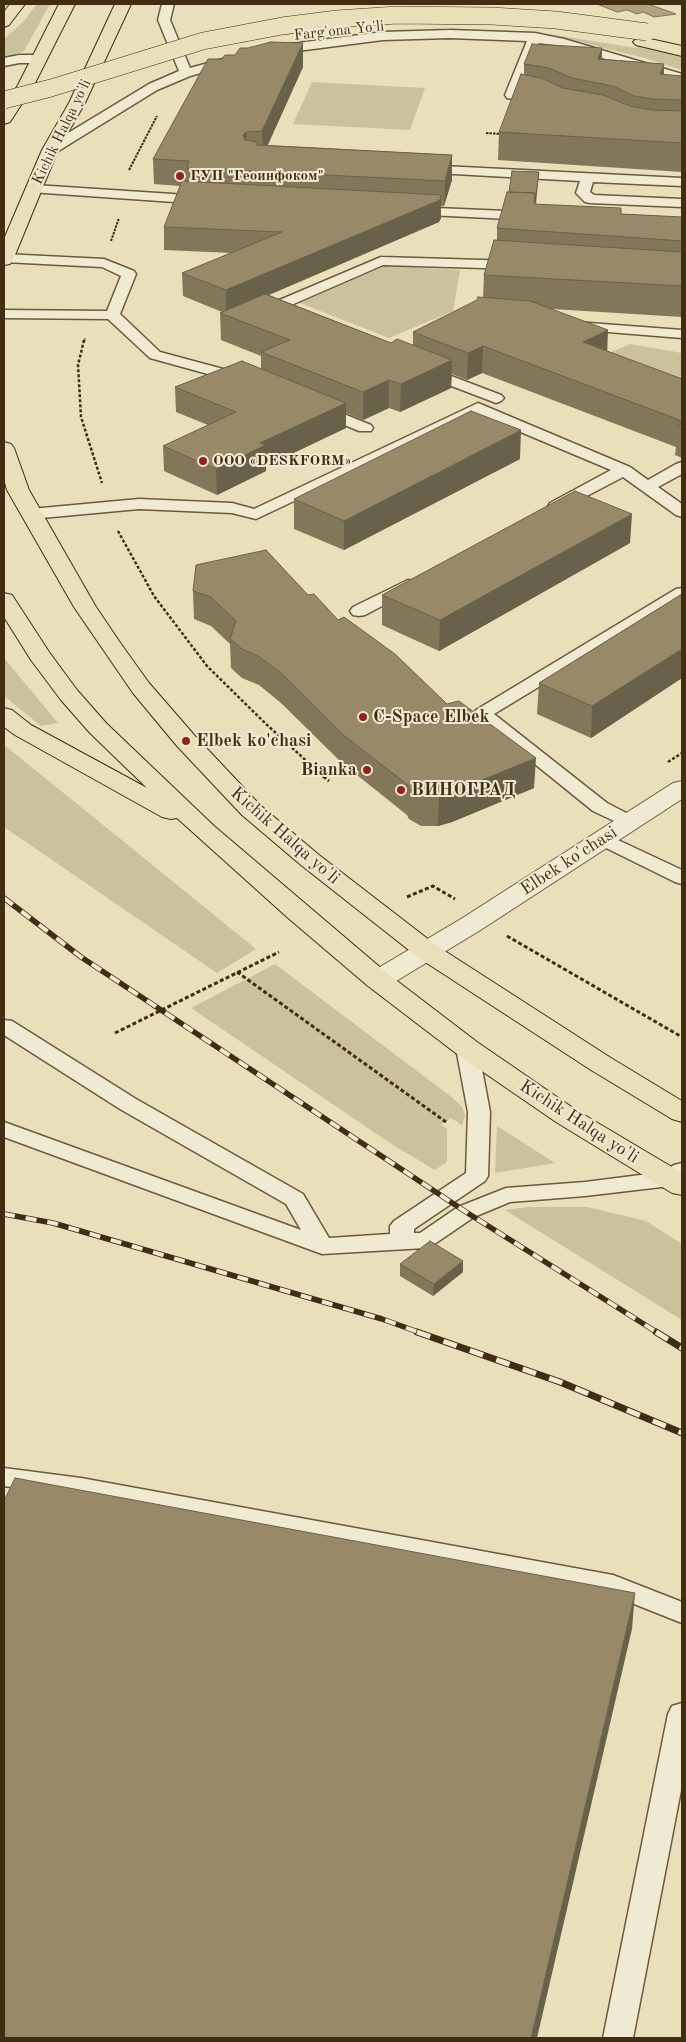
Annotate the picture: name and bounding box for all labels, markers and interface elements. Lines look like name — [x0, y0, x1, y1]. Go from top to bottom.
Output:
street label: Farg'ona Yo'li — [293, 17, 385, 45]
street label: Kichik Halqa yo'li — [29, 76, 95, 188]
place label: ГУП "Геоинфоком" — [190, 167, 324, 185]
marker: ГУП "Геоинфоком" — [174, 170, 186, 182]
place label: ООО «DESKFORM» — [213, 452, 352, 470]
marker: ООО «DESKFORM» — [197, 455, 209, 467]
place label: C-Space Elbek — [373, 706, 490, 728]
marker: C-Space Elbek — [357, 711, 369, 723]
place label: Elbek ko'chasi — [196, 730, 311, 752]
marker: Elbek ko'chasi — [180, 735, 192, 747]
place label: Bianka — [301, 759, 357, 781]
marker: Bianka — [361, 764, 373, 776]
place label: ВИНОГРАД — [411, 779, 515, 801]
street label: Kichik Halqa yo'li — [226, 783, 344, 889]
marker: ВИНОГРАД — [395, 784, 407, 796]
street label: Elbek ko'chasi — [517, 822, 621, 900]
street label: Kichik Halqa yo'li — [515, 1075, 643, 1169]

